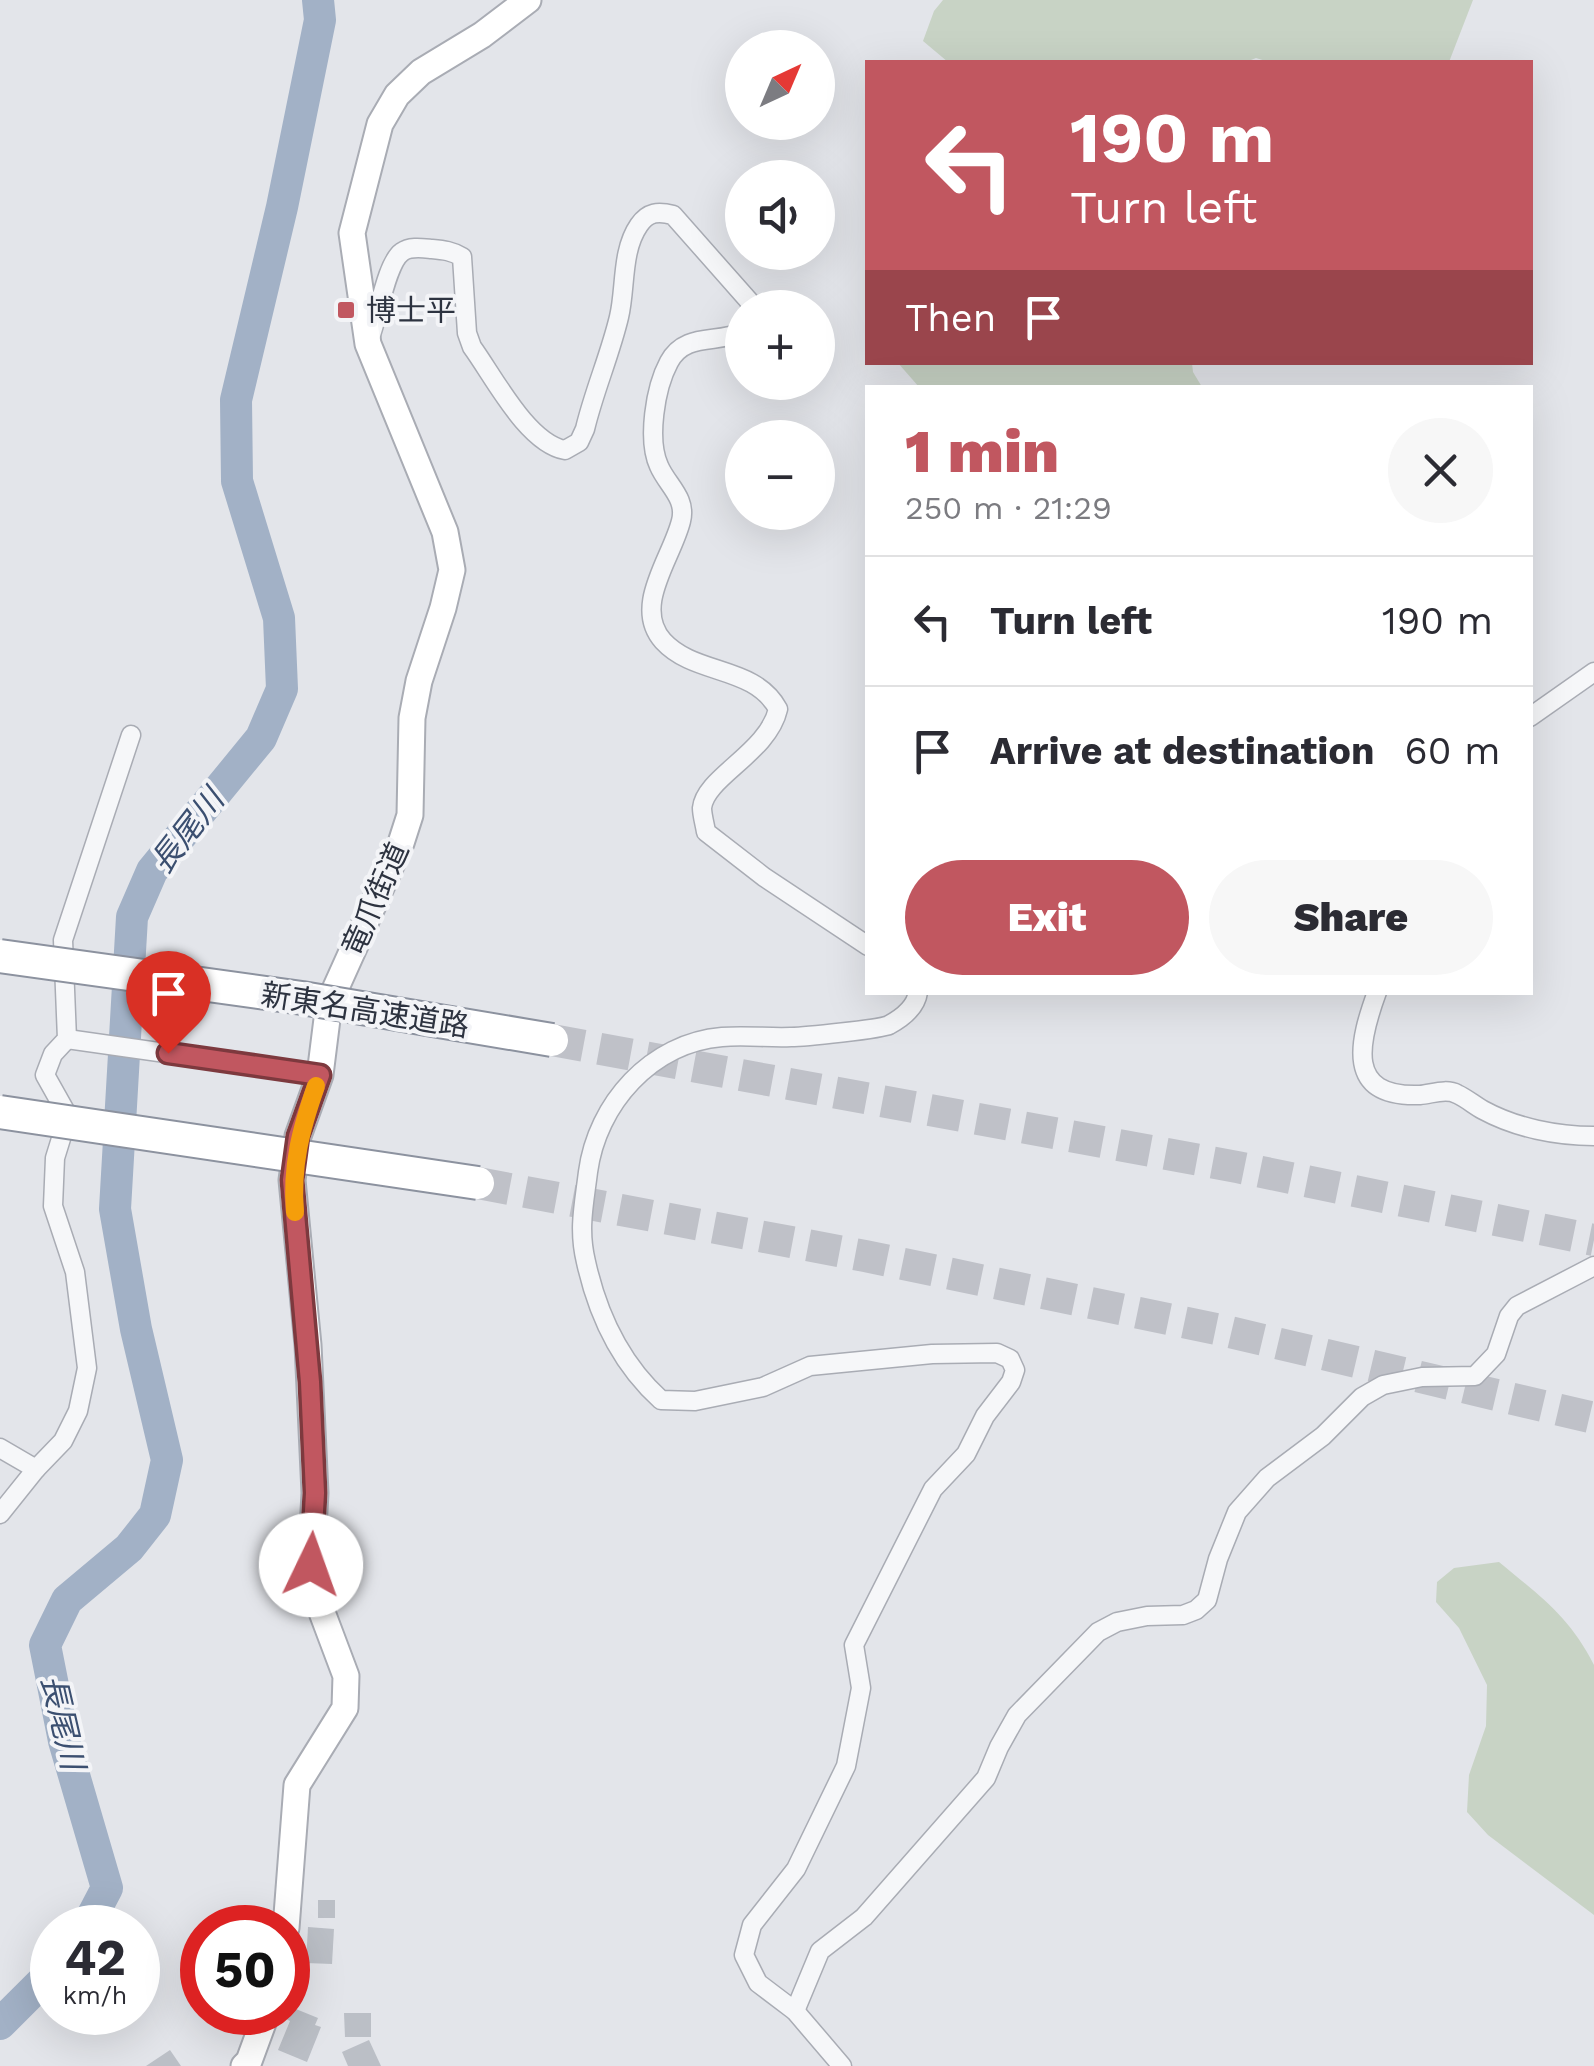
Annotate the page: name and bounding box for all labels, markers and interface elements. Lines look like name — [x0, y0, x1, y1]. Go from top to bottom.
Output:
north arrow — [725, 30, 835, 140]
map controls — [725, 30, 835, 530]
text: 190 m — [1070, 97, 1274, 179]
icon: left — [905, 100, 1035, 230]
button: sound — [725, 160, 835, 270]
text: Turn left — [1070, 181, 1257, 234]
button: + — [725, 290, 835, 400]
icon: arrive — [1016, 290, 1071, 345]
place label: 博士平 — [366, 293, 456, 328]
text: Then — [905, 296, 996, 340]
marker: 博士平 — [335, 299, 357, 321]
text: 1 min — [905, 416, 1059, 487]
button: close — [1388, 418, 1493, 523]
button: − — [725, 420, 835, 530]
text: 250 m · 21:29 — [905, 489, 1112, 527]
icon: left — [905, 594, 960, 649]
text: Turn left — [990, 599, 1152, 643]
text: 190 m — [1382, 599, 1493, 643]
icon: arrive — [905, 724, 960, 779]
text: Arrive at destination — [990, 729, 1375, 773]
text: 60 m — [1405, 729, 1500, 773]
water label: 長尾川 — [142, 779, 233, 881]
street label: 竜爪街道 — [335, 837, 415, 961]
button: Exit — [905, 860, 1189, 975]
button: Share — [1209, 860, 1493, 975]
pin — [126, 951, 211, 1054]
icon: arrive — [141, 966, 196, 1021]
street label: 新東名高速道路 — [259, 976, 471, 1044]
position arrow — [259, 1513, 363, 1617]
water label: 長尾川 — [34, 1671, 93, 1776]
speed limit sign: 50 — [180, 1905, 310, 2035]
text: 42 — [64, 1928, 126, 1987]
text: km/h — [63, 1981, 127, 2010]

